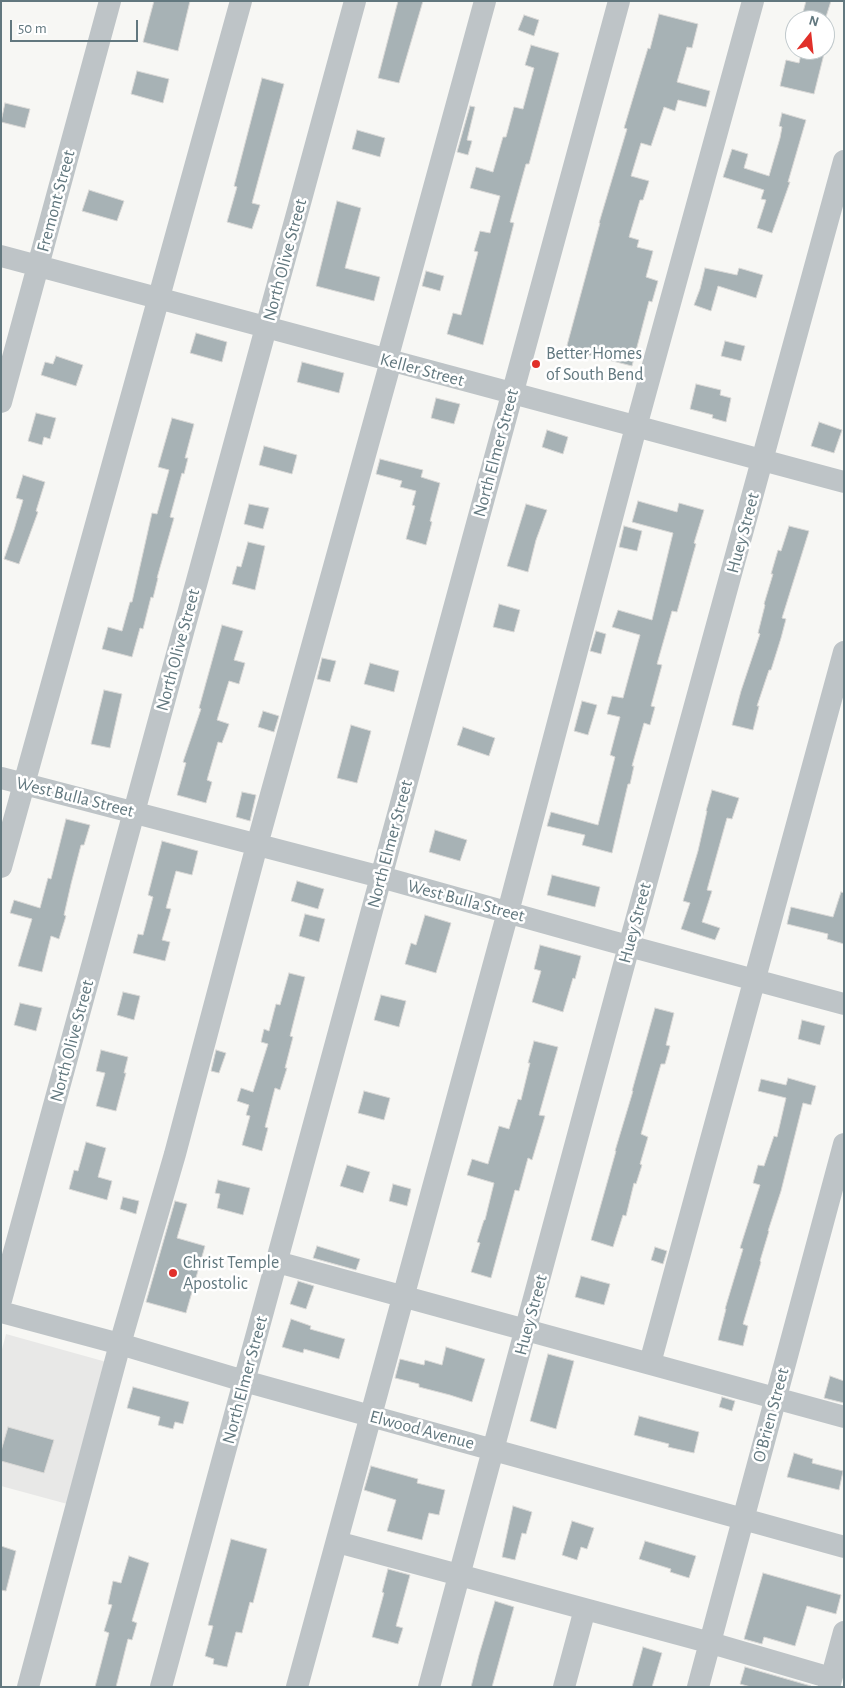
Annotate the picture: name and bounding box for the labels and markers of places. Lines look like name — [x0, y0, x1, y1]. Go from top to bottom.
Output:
place label: Better Homes of South Bend — [546, 343, 644, 386]
marker: Better Homes of South Bend — [530, 358, 542, 370]
place label: Christ Temple Apostolic — [183, 1252, 279, 1294]
marker: Christ Temple Apostolic — [167, 1267, 179, 1279]

